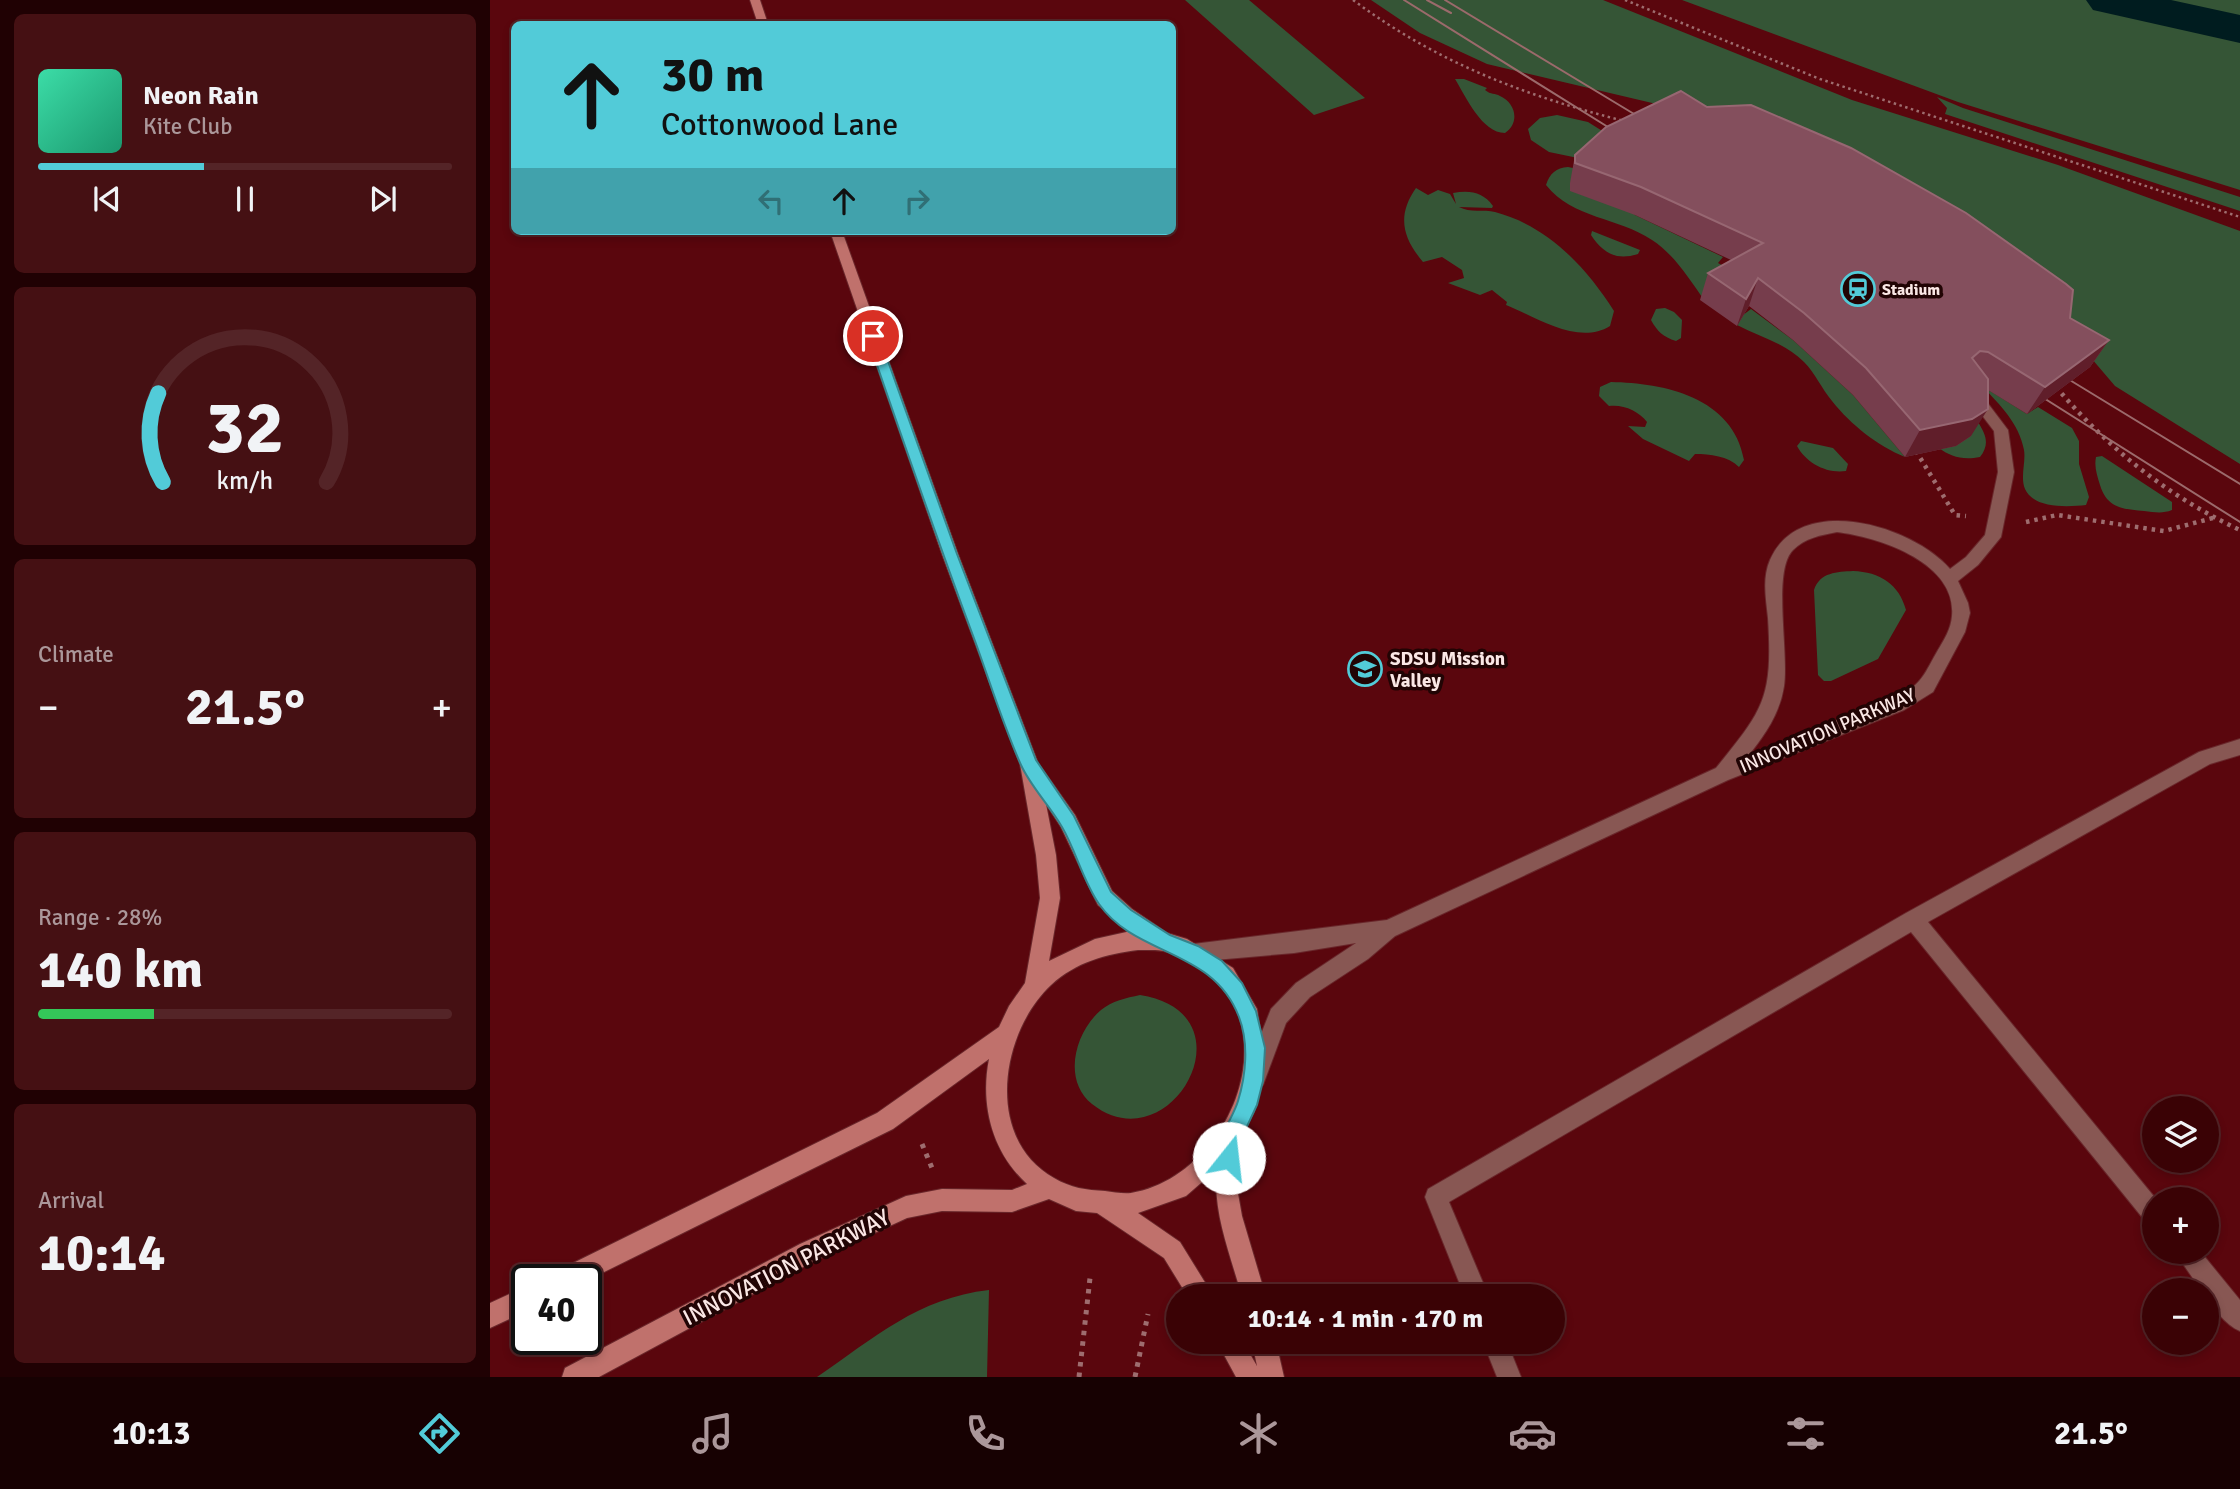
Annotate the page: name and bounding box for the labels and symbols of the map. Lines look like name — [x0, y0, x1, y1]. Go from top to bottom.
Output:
station icon: Stadium — [1839, 270, 1877, 308]
place label: Stadium — [1882, 280, 1940, 300]
pin — [843, 306, 903, 366]
place label: SDSU Mission Valley — [1390, 647, 1505, 693]
school or university icon: SDSU Mission Valley — [1346, 650, 1384, 688]
street label: INNOVATION PARKWAY — [1736, 683, 1919, 779]
position arrow — [1192, 1121, 1266, 1195]
street label: INNOVATION PARKWAY — [678, 1203, 895, 1332]
speed limit sign: 40 — [511, 1264, 602, 1355]

